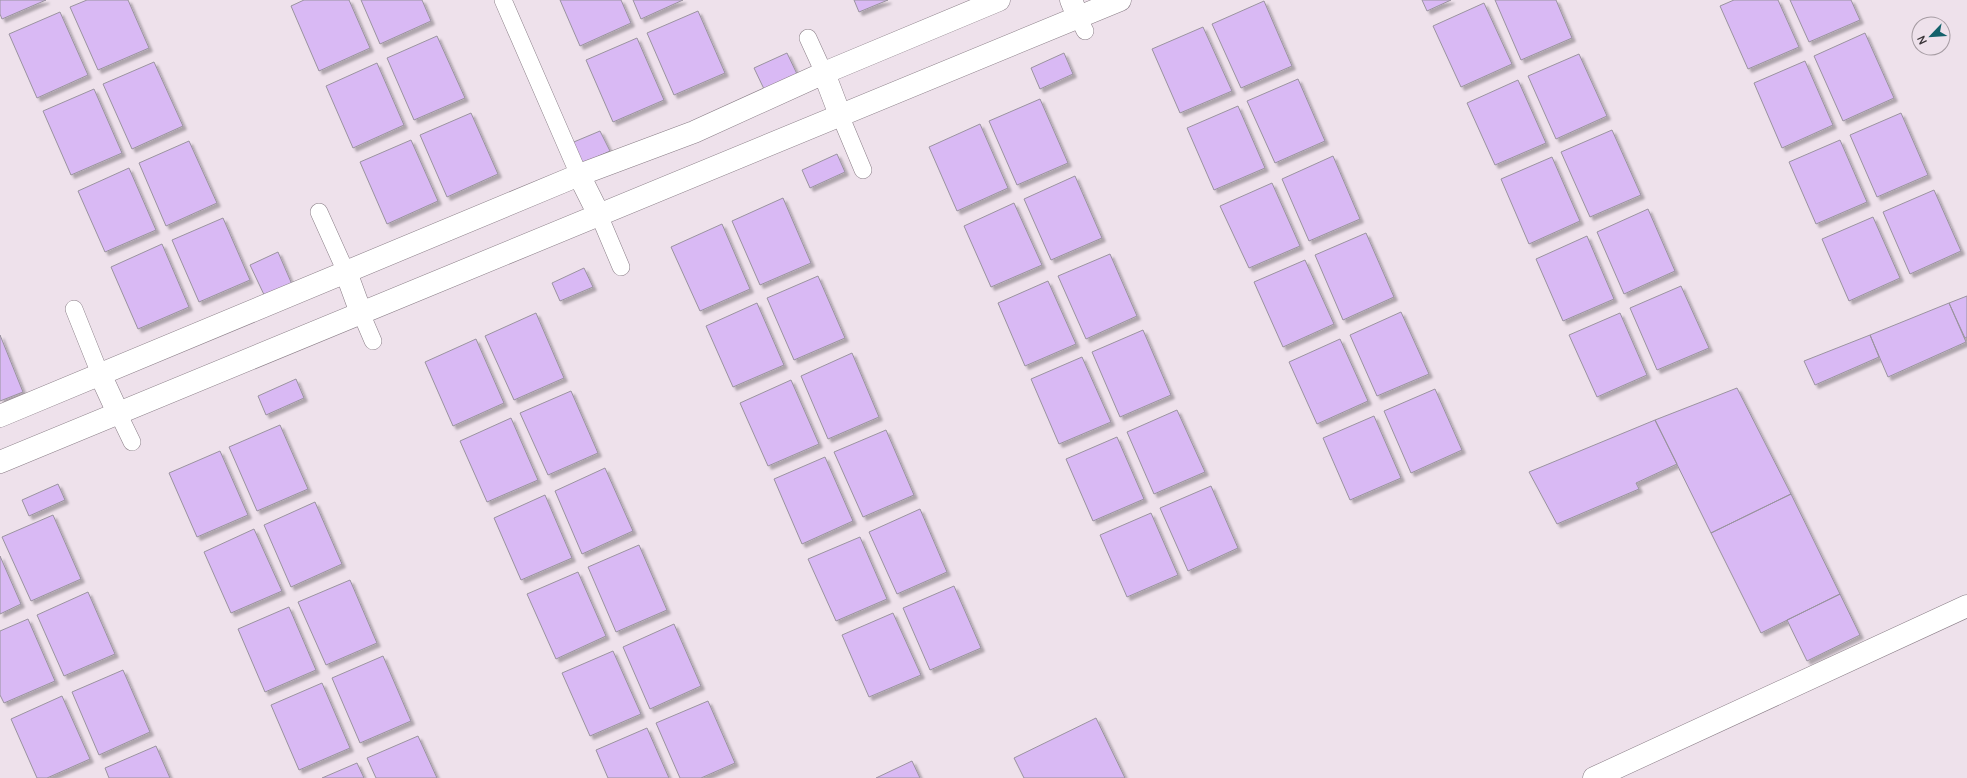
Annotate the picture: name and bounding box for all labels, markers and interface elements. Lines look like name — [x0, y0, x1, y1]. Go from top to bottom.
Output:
north arrow — [1911, 16, 1951, 56]
text: N — [1913, 34, 1930, 47]

